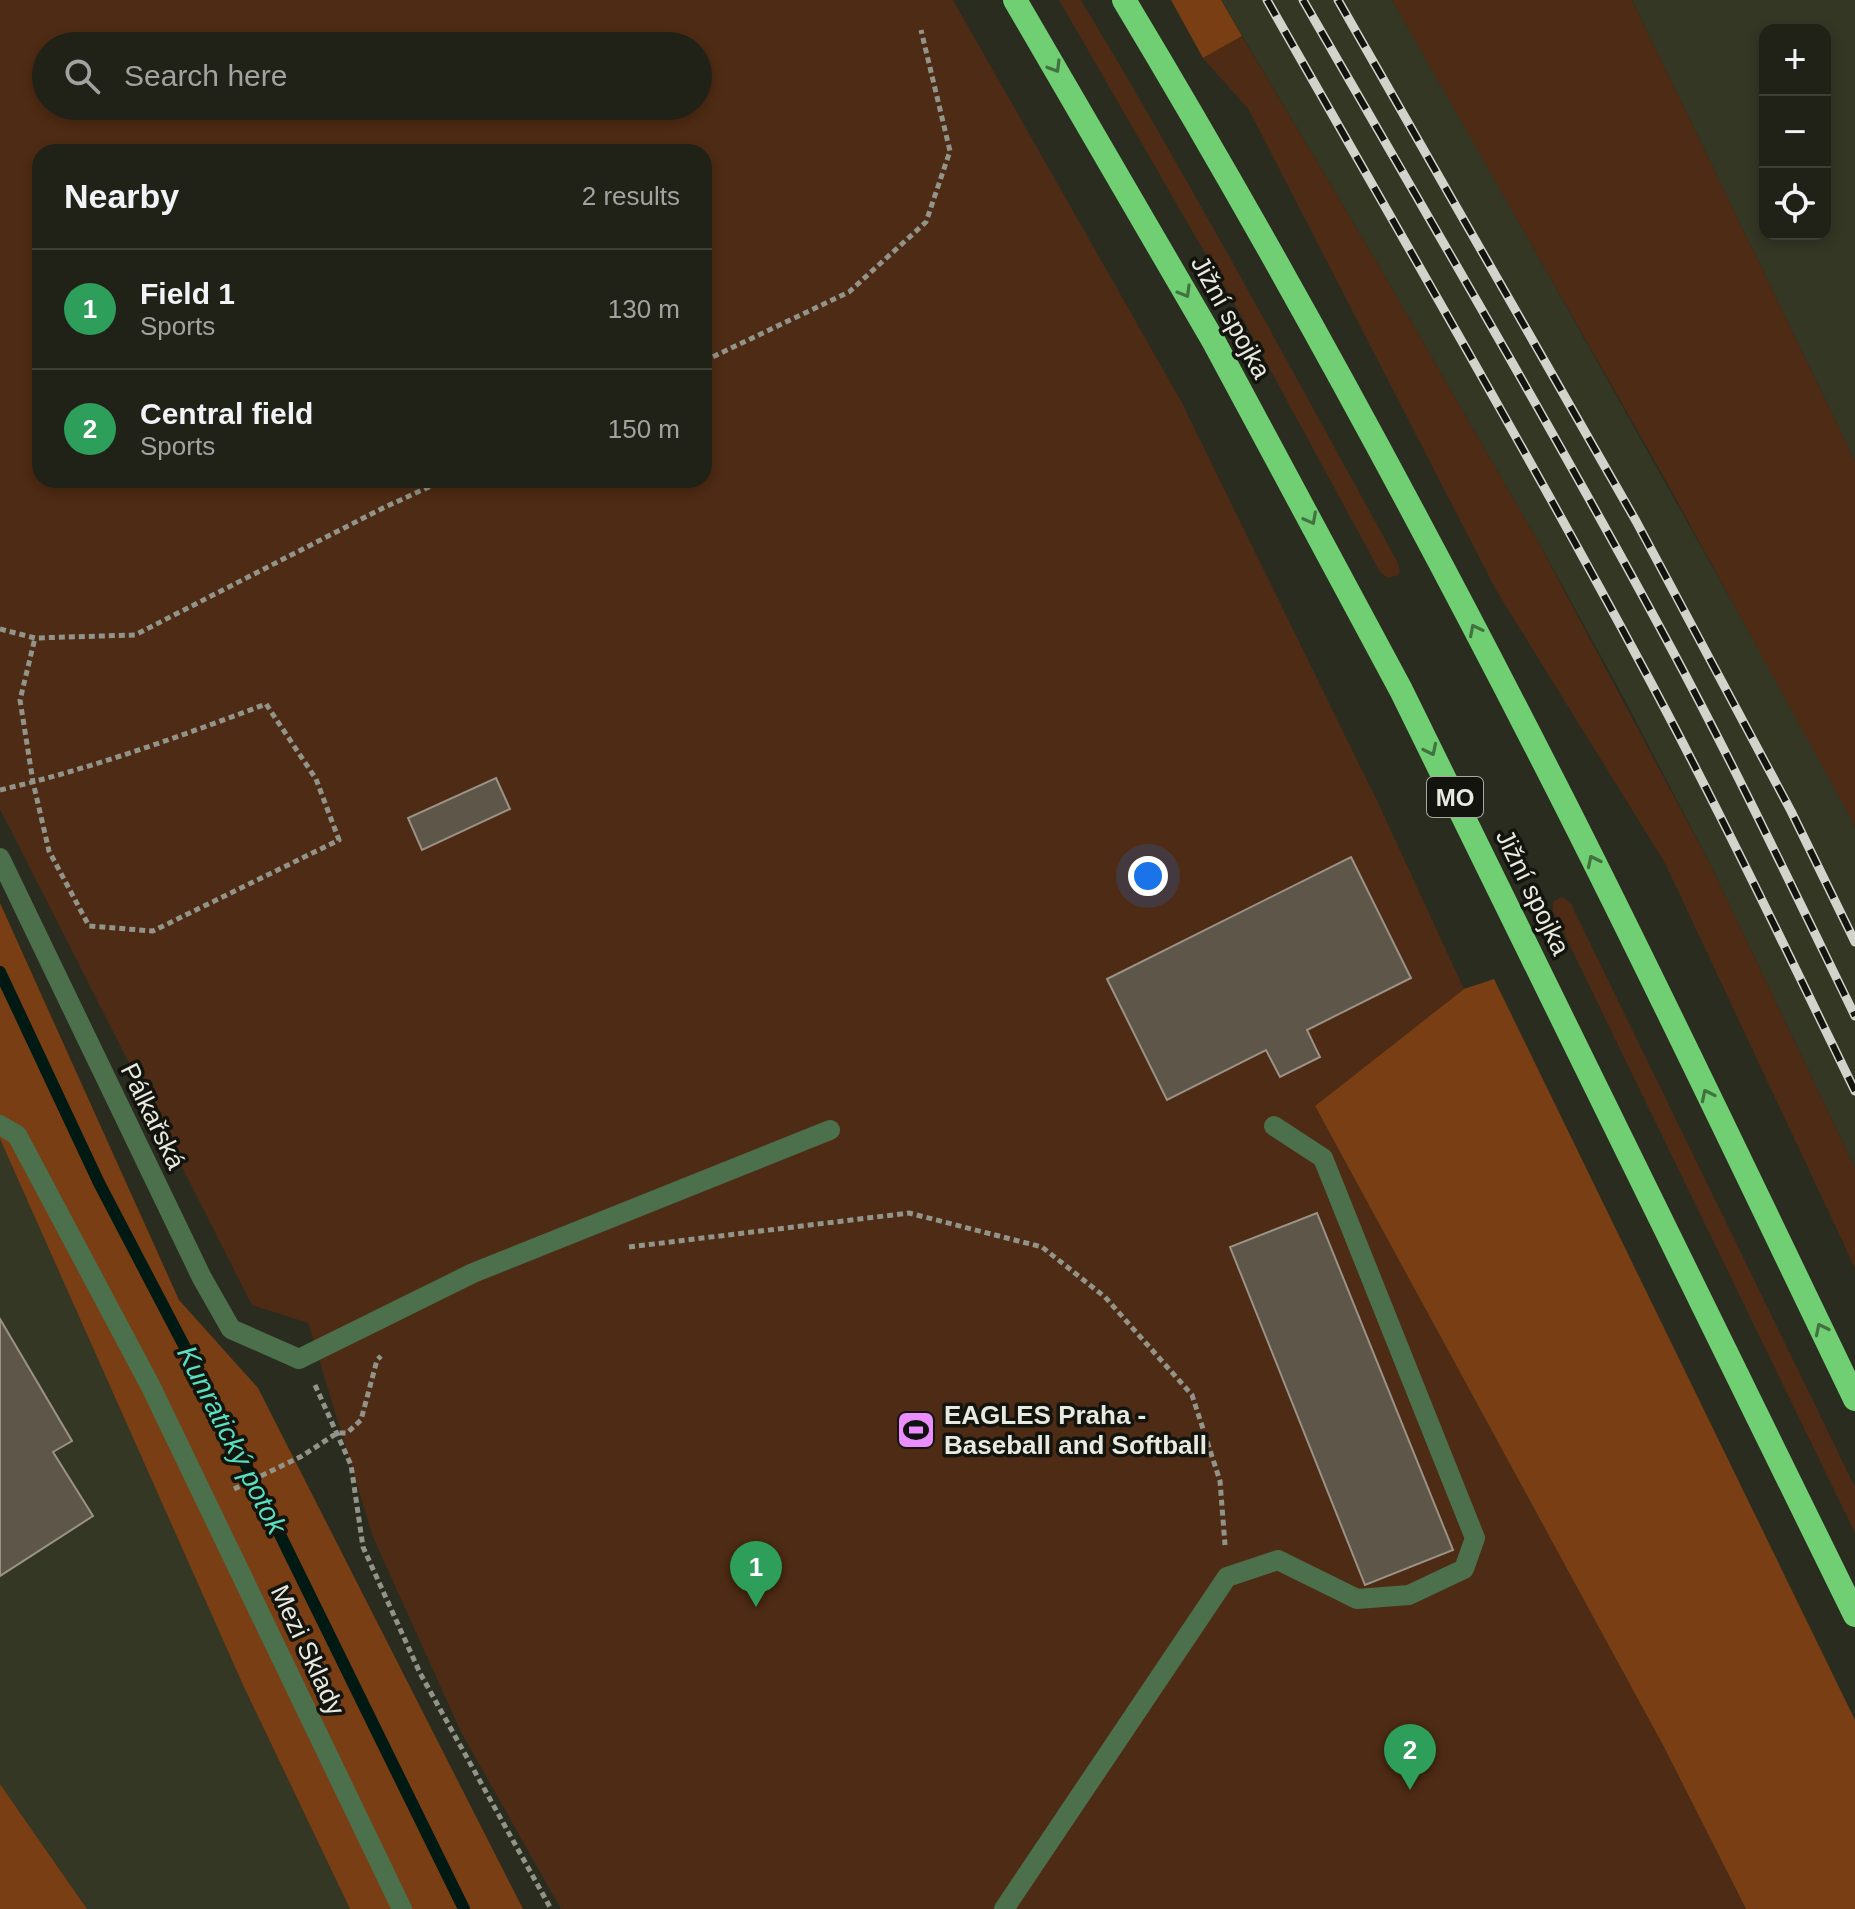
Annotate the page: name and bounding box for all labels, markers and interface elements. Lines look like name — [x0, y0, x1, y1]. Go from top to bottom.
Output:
map controls — [1759, 24, 1831, 240]
button: + — [1759, 24, 1831, 96]
search box — [32, 32, 712, 120]
icon: search — [60, 54, 104, 98]
one-way arrow — [1045, 58, 1061, 73]
text: Search here — [124, 59, 287, 92]
button: − — [1759, 96, 1831, 168]
button: locate — [1759, 168, 1831, 240]
text: Nearby — [64, 177, 179, 215]
text: 2 results — [582, 181, 680, 211]
street label: Jižní spojka — [1185, 250, 1277, 384]
text: Field 1 — [140, 277, 235, 310]
one-way arrow — [1175, 283, 1191, 298]
text: 1 — [83, 294, 97, 324]
text: 130 m — [608, 294, 680, 324]
text: Sports — [140, 311, 215, 341]
text: Central field — [140, 397, 313, 430]
text: 2 — [83, 414, 97, 444]
text: 150 m — [608, 414, 680, 444]
text: Sports — [140, 431, 215, 461]
one-way arrow — [1302, 511, 1317, 526]
one-way arrow — [1469, 623, 1485, 638]
one-way arrow — [1421, 742, 1437, 757]
road number: MO — [1427, 777, 1483, 817]
street label: Jižní spojka — [1490, 824, 1576, 960]
one-way arrow — [1587, 855, 1603, 870]
your location — [1128, 856, 1168, 896]
street label: Pálkařská — [114, 1058, 192, 1174]
one-way arrow — [1702, 1088, 1717, 1103]
one-way arrow — [1815, 1322, 1831, 1337]
water label: Kunratický potok — [171, 1341, 294, 1541]
place label: EAGLES Praha - Baseball and Softball — [944, 1400, 1207, 1460]
sports icon: EAGLES Praha - Baseball and Softball — [895, 1409, 937, 1451]
pin: 1 — [730, 1541, 782, 1607]
street label: Mezi Sklady — [265, 1580, 351, 1720]
pin: 2 — [1384, 1724, 1436, 1790]

